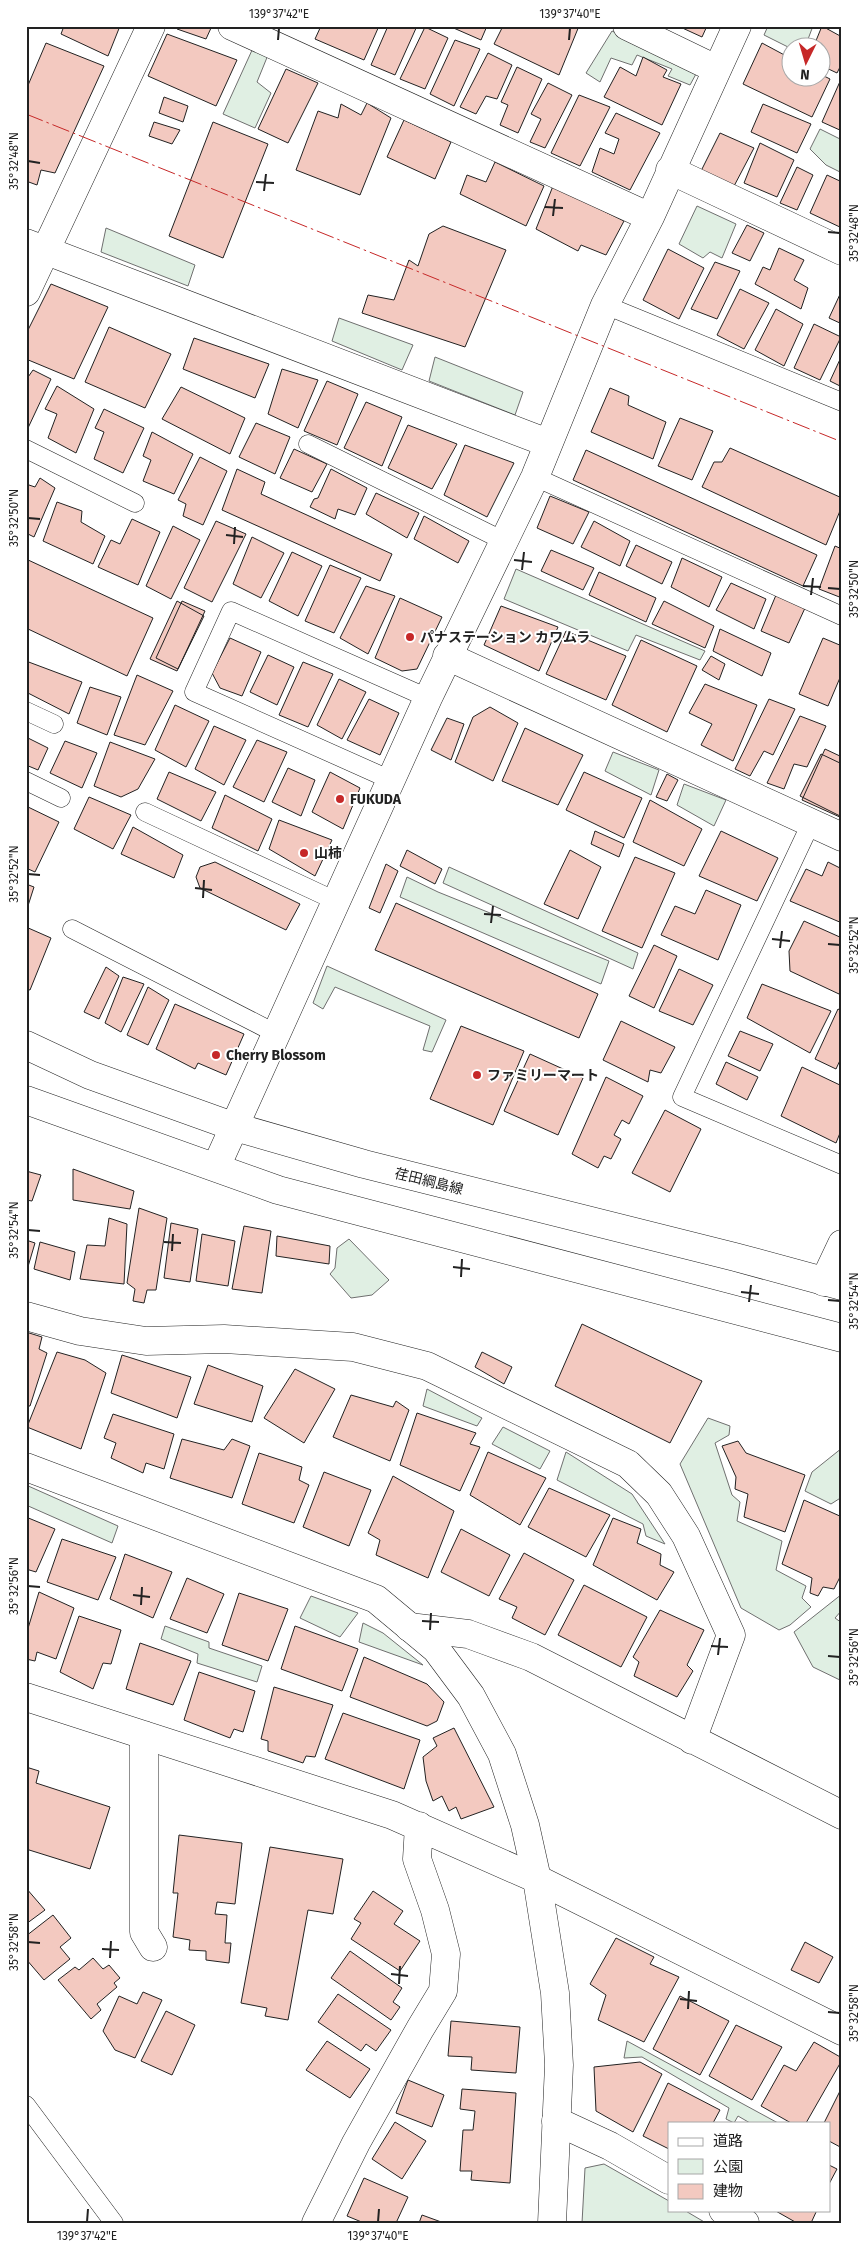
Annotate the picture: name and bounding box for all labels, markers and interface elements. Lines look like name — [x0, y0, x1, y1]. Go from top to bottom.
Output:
text: 139°37'42"E — [249, 7, 309, 21]
text: 139°37'40"E — [539, 7, 601, 21]
north arrow — [780, 38, 830, 88]
text: N — [800, 66, 810, 83]
text: 35°32'48"N — [7, 132, 21, 190]
text: 35°32'48"N — [847, 204, 861, 262]
text: 35°32'50"N — [7, 489, 21, 547]
text: 35°32'50"N — [847, 560, 861, 618]
place label: パナステーション カワムラ — [420, 629, 590, 646]
marker: パナステーション カワムラ — [404, 631, 416, 643]
place label: FUKUDA — [350, 791, 402, 808]
marker: FUKUDA — [334, 793, 346, 805]
text: 35°32'52"N — [7, 845, 21, 903]
place label: 山柿 — [314, 845, 342, 862]
marker: 山柿 — [298, 847, 310, 859]
text: 35°32'52"N — [847, 916, 861, 974]
place label: Cherry Blossom — [226, 1047, 326, 1064]
marker: Cherry Blossom — [210, 1049, 222, 1061]
place label: ファミリーマート — [487, 1067, 599, 1084]
marker: ファミリーマート — [471, 1069, 483, 1081]
street label: 荏田綱島線 — [393, 1165, 465, 1198]
text: 35°32'54"N — [7, 1201, 21, 1259]
text: 35°32'54"N — [847, 1272, 861, 1330]
text: 35°32'56"N — [7, 1557, 21, 1615]
text: 35°32'56"N — [847, 1628, 861, 1686]
text: 35°32'58"N — [7, 1913, 21, 1971]
text: 35°32'58"N — [847, 1984, 861, 2042]
legend — [668, 2122, 830, 2212]
text: 道路 — [713, 2132, 743, 2150]
text: 公園 — [713, 2158, 743, 2176]
text: 建物 — [713, 2182, 743, 2200]
text: 139°37'42"E — [57, 2229, 117, 2243]
text: 139°37'40"E — [347, 2229, 409, 2243]

